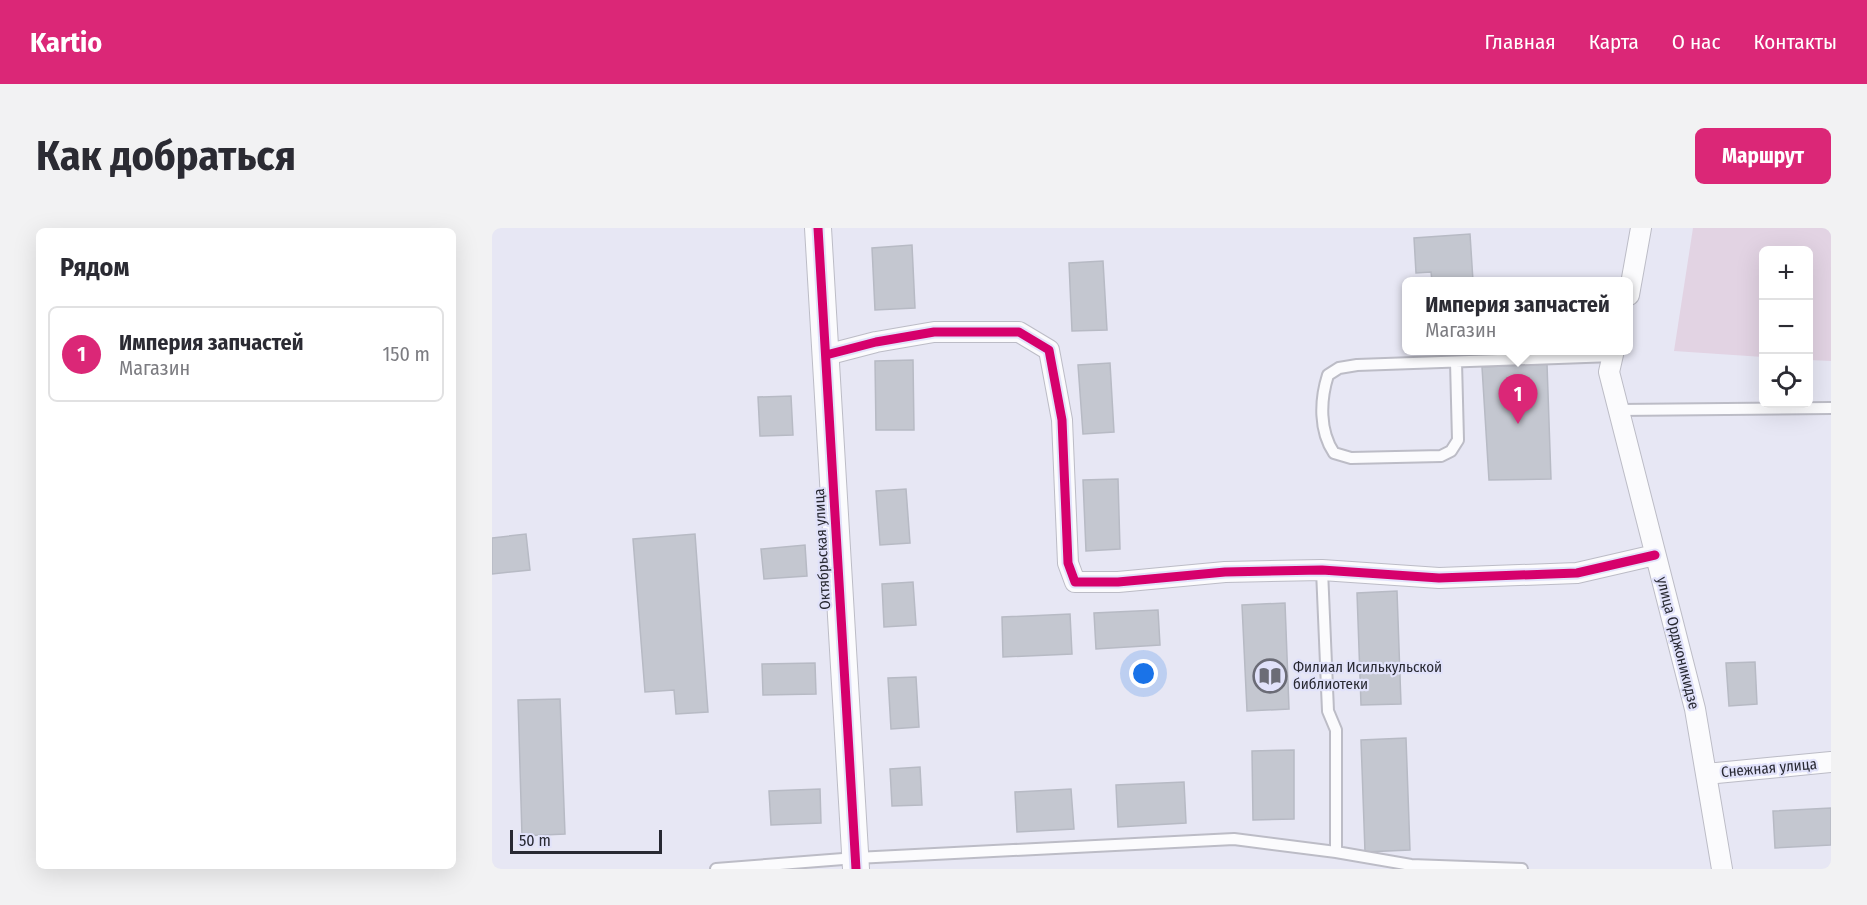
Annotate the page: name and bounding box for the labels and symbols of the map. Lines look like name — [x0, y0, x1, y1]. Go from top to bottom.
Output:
pin: 1 — [1498, 374, 1538, 424]
street label: Октябрьская улица — [810, 488, 834, 610]
street label: улица Орджоникидзе — [1653, 575, 1703, 711]
library icon: Филиал Исилькульской библиотеки — [1252, 658, 1288, 694]
place label: Филиал Исилькульской библиотеки — [1293, 658, 1442, 693]
your location — [1129, 659, 1158, 688]
street label: Снежная улица — [1720, 755, 1818, 781]
scale bar — [510, 827, 662, 854]

